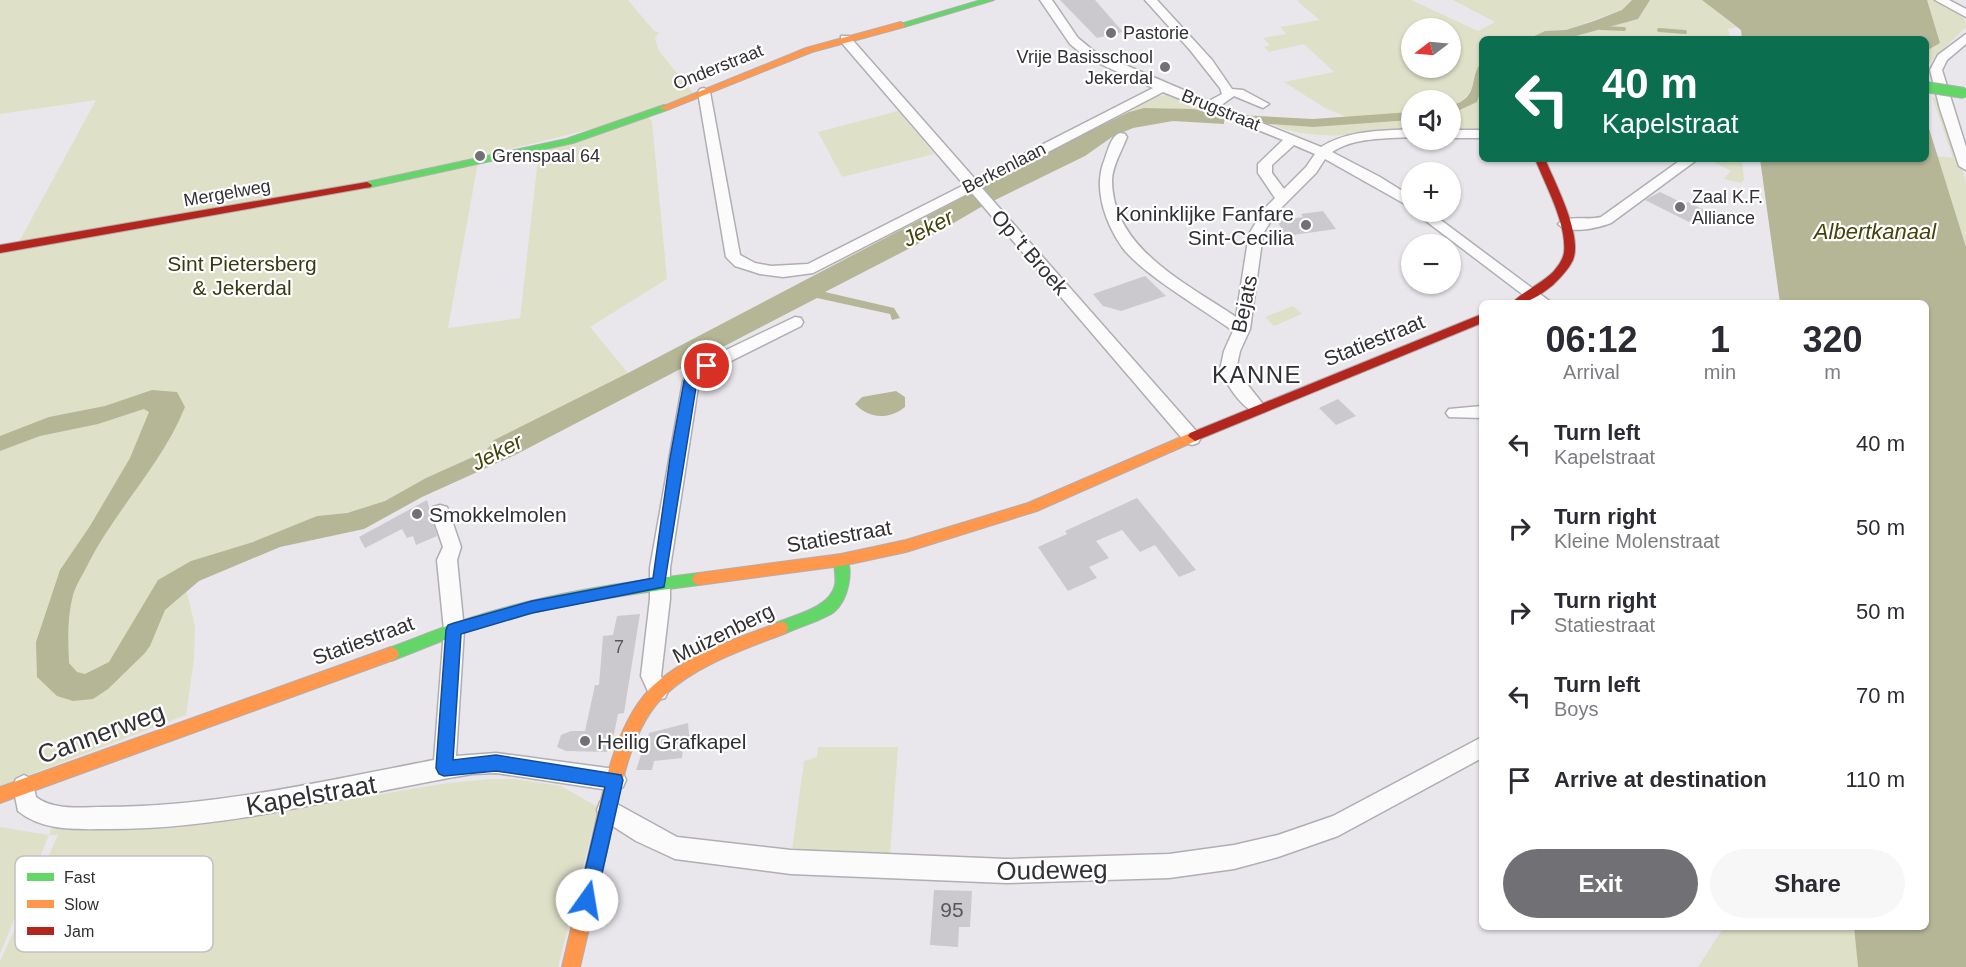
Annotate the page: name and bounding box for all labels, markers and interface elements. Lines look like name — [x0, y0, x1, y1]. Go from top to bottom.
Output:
north arrow — [1401, 18, 1461, 78]
map controls — [1401, 18, 1461, 294]
place label: Pastorie — [1123, 23, 1189, 43]
marker: Pastorie — [1104, 26, 1118, 40]
street label: Onderstraat — [670, 40, 766, 94]
place label: Vrije Basisschool Jekerdal — [1017, 47, 1153, 88]
marker: Vrije Basisschool Jekerdal — [1158, 60, 1172, 74]
icon: left — [1503, 60, 1581, 138]
text: 40 m — [1602, 60, 1698, 107]
street label: Brugstraat — [1179, 85, 1263, 135]
button: sound — [1401, 90, 1461, 150]
text: Kapelstraat — [1602, 109, 1739, 139]
street label: Berkenlaan — [959, 138, 1049, 198]
place label: Grenspaal 64 — [492, 146, 600, 166]
marker: Grenspaal 64 — [473, 149, 487, 163]
button: + — [1401, 162, 1461, 222]
street label: Mergelweg — [182, 176, 272, 210]
place label: Zaal K.F. Alliance — [1692, 187, 1763, 228]
marker: Zaal K.F. Alliance — [1673, 200, 1687, 214]
place label: Koninklijke Fanfare Sint-Cecilia — [1115, 202, 1294, 249]
water label: Jeker — [897, 204, 959, 252]
street label: Op 't Broek — [987, 205, 1073, 299]
marker: Koninklijke Fanfare Sint-Cecilia — [1299, 218, 1313, 232]
water label: Albertkanaal — [1812, 219, 1937, 244]
button: − — [1401, 234, 1461, 294]
park label: Sint Pietersberg & Jekerdal — [167, 252, 317, 299]
street label: Bejats — [1227, 273, 1261, 335]
street label: Statiestraat — [1320, 309, 1428, 371]
text: 06:12 — [1545, 319, 1637, 360]
text: 1 — [1710, 319, 1730, 360]
text: 320 — [1802, 319, 1863, 360]
pin — [681, 340, 732, 391]
icon: arrive — [690, 349, 723, 382]
district label: KANNE — [1212, 361, 1302, 388]
text: Arrival — [1563, 361, 1620, 383]
text: min — [1704, 361, 1736, 383]
text: m — [1824, 361, 1841, 383]
text: Turn left — [1554, 420, 1640, 445]
water label: Jeker — [466, 428, 528, 476]
icon: left — [1503, 428, 1536, 461]
text: 40 m — [1856, 431, 1905, 456]
text: Kapelstraat — [1554, 446, 1655, 468]
place label: Smokkelmolen — [429, 503, 567, 526]
text: Turn right — [1554, 504, 1656, 529]
marker: Smokkelmolen — [410, 507, 424, 521]
icon: right — [1503, 512, 1536, 545]
street label: Statiestraat — [785, 515, 893, 557]
text: 50 m — [1856, 515, 1905, 540]
text: Kleine Molenstraat — [1554, 530, 1720, 552]
text: Turn right — [1554, 588, 1656, 613]
icon: right — [1503, 596, 1536, 629]
street label: Muizenberg — [669, 599, 777, 667]
text: 50 m — [1856, 599, 1905, 624]
street label: Statiestraat — [309, 611, 417, 669]
text: Statiestraat — [1554, 614, 1655, 636]
house number: 7 — [614, 637, 624, 657]
text: Turn left — [1554, 672, 1640, 697]
icon: left — [1503, 680, 1536, 713]
text: 70 m — [1856, 683, 1905, 708]
street label: Cannerweg — [33, 696, 169, 770]
text: Boys — [1554, 698, 1598, 720]
place label: Heilig Grafkapel — [597, 730, 746, 753]
marker: Heilig Grafkapel — [578, 734, 592, 748]
icon: arrive — [1503, 764, 1536, 797]
text: Arrive at destination — [1554, 767, 1767, 792]
text: 110 m — [1845, 767, 1905, 792]
street label: Kapelstraat — [244, 769, 379, 821]
button: Exit — [1503, 849, 1698, 918]
button: Share — [1710, 849, 1905, 918]
street label: Oudeweg — [996, 854, 1108, 886]
legend — [15, 856, 213, 952]
position arrow — [555, 868, 619, 932]
text: Fast — [64, 869, 96, 886]
text: Slow — [64, 896, 99, 913]
house number: 95 — [940, 898, 964, 921]
text: Jam — [64, 923, 94, 940]

